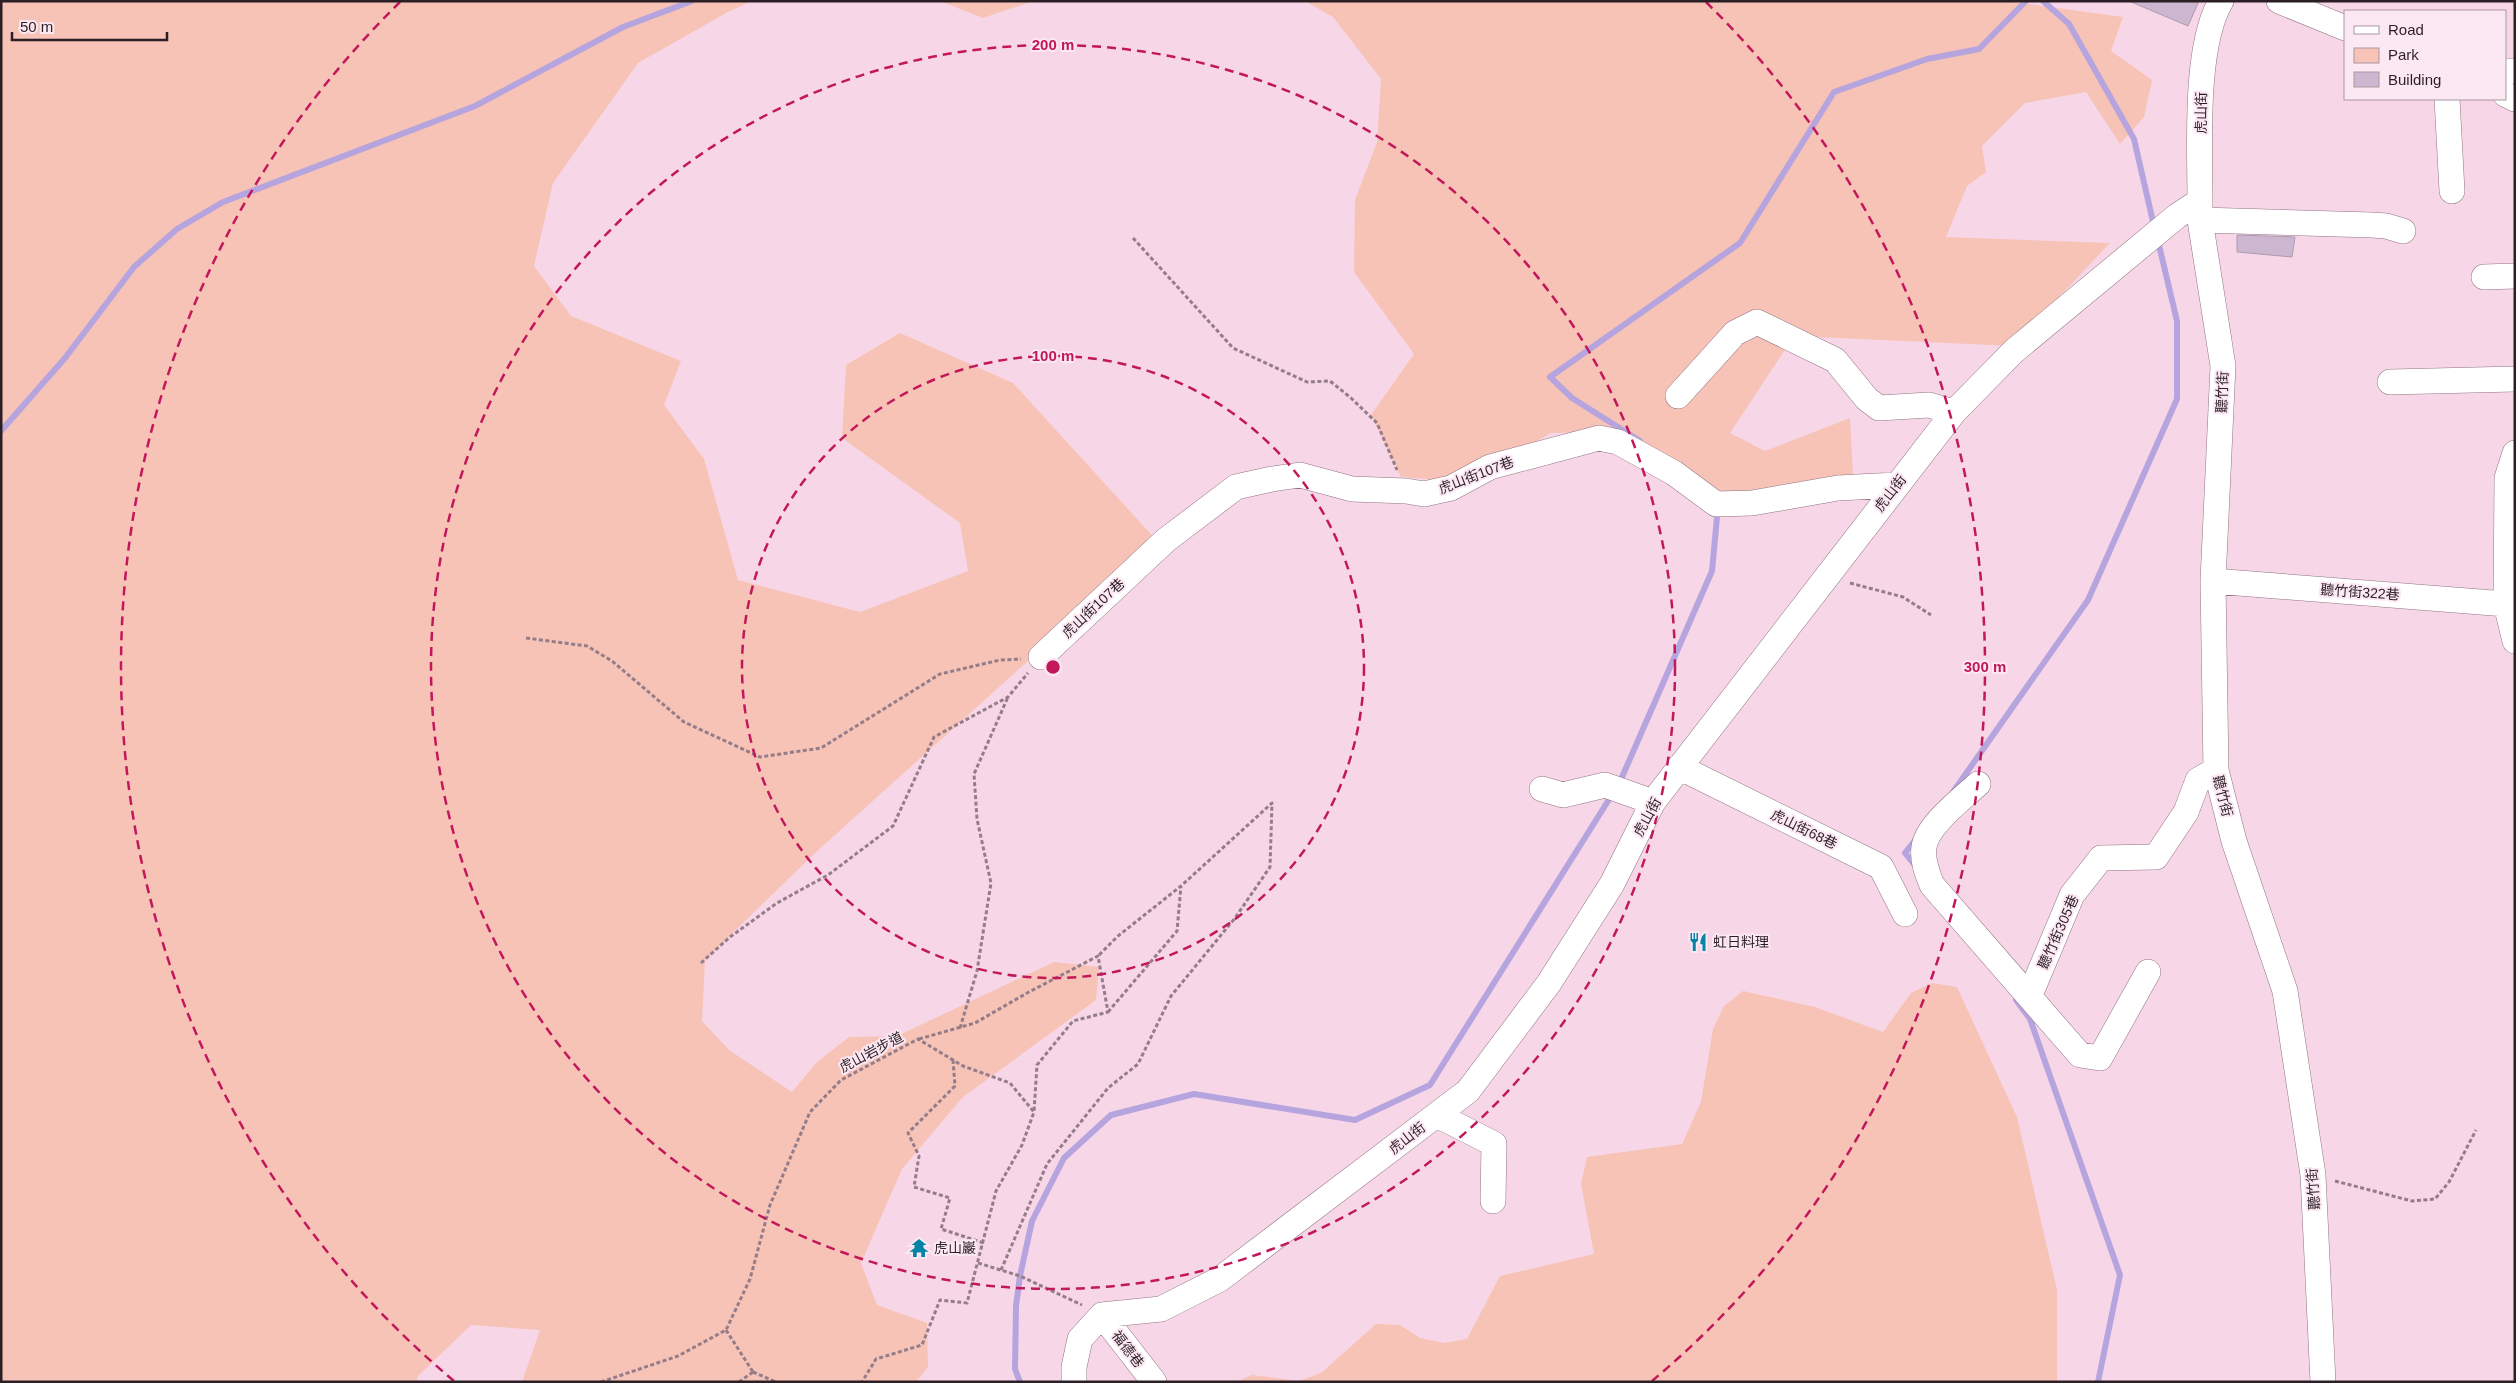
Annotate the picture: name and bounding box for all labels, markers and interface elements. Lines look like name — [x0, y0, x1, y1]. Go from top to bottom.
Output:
scale bar — [12, 10, 168, 42]
legend — [2344, 10, 2506, 100]
text: 50 m — [20, 18, 53, 35]
text: Road — [2388, 21, 2424, 38]
text: 200 m — [1032, 36, 1074, 53]
text: Park — [2388, 46, 2419, 63]
text: Building — [2388, 71, 2441, 88]
street label: 虎山街 — [2193, 92, 2209, 134]
text: 100 m — [1032, 347, 1074, 364]
street label: 聽竹街 — [2213, 371, 2231, 413]
street label: 虎山街107巷 — [1436, 453, 1516, 497]
street label: 虎山街 — [1871, 472, 1909, 514]
street label: 虎山街107巷 — [1059, 575, 1127, 641]
street label: 聽竹街322巷 — [2320, 581, 2400, 603]
centre of rings — [1044, 658, 1062, 676]
text: 300 m — [1964, 658, 2006, 675]
street label: 聽竹街 — [2210, 774, 2236, 818]
street label: 虎山街 — [1630, 795, 1664, 839]
street label: 虎山街68巷 — [1768, 806, 1840, 852]
street label: 聽竹街305巷 — [2035, 892, 2081, 972]
restaurant icon: 虹日料理 — [1687, 931, 1709, 953]
place label: 虹日料理 — [1713, 934, 1769, 950]
street label: 虎山岩步道 — [836, 1029, 906, 1075]
street label: 虎山街 — [1386, 1119, 1428, 1157]
street label: 聽竹街 — [2304, 1167, 2322, 1211]
temple icon: 虎山巖 — [908, 1237, 930, 1259]
place label: 虎山巖 — [934, 1240, 976, 1256]
street label: 福德巷 — [1109, 1327, 1147, 1371]

